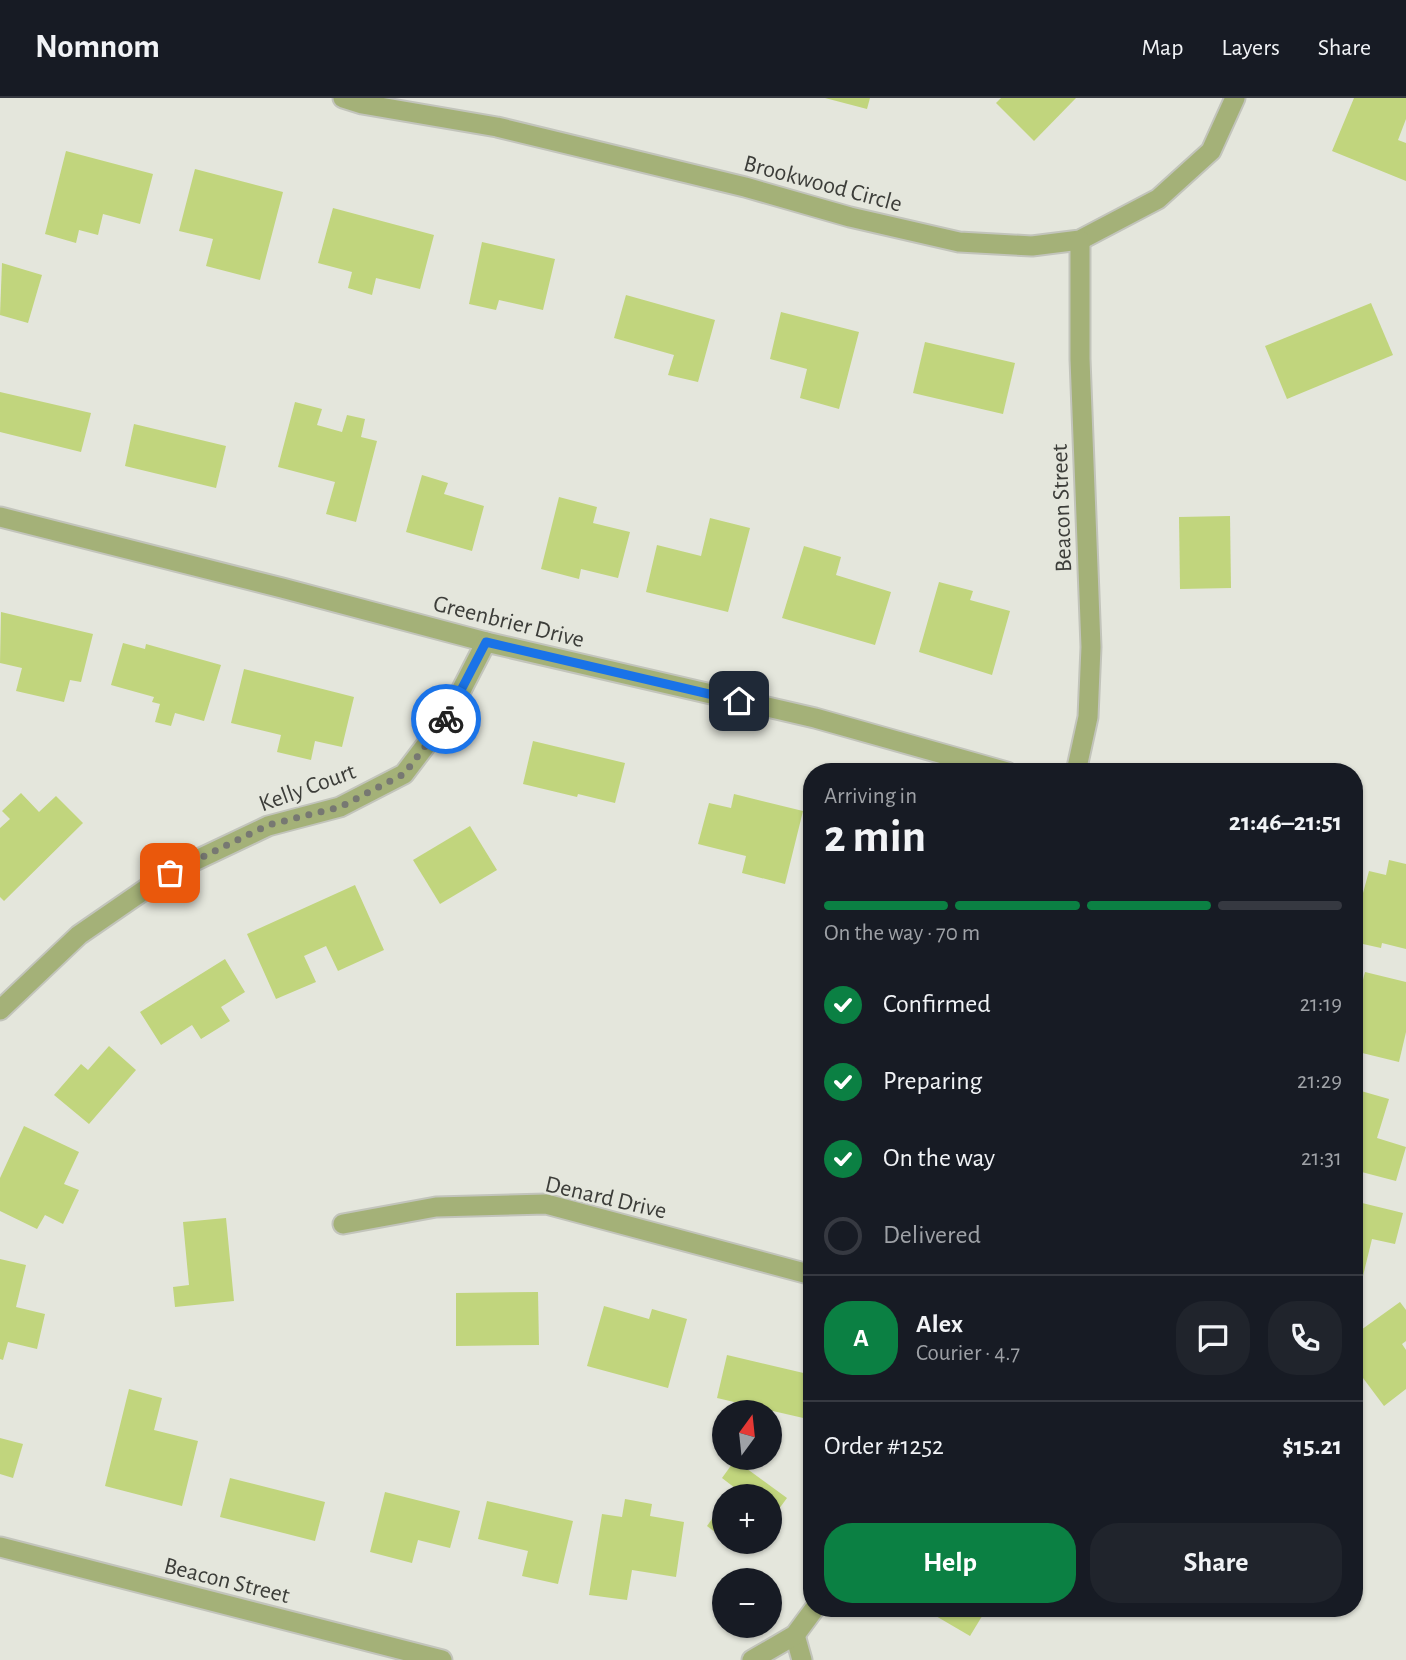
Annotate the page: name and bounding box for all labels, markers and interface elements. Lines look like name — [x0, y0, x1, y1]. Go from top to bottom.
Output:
text: Nomnom — [35, 31, 160, 64]
text: Map — [1141, 36, 1183, 60]
text: Layers — [1221, 36, 1280, 60]
text: Share — [1318, 36, 1371, 60]
street label: Brookwood Circle — [741, 151, 905, 217]
street label: Beacon Street — [1048, 443, 1076, 573]
street label: Greenbrier Drive — [431, 592, 587, 652]
pin — [709, 671, 769, 731]
icon: home — [720, 682, 758, 720]
courier — [411, 684, 481, 754]
icon: bike — [427, 700, 465, 738]
street label: Kelly Court — [256, 759, 359, 816]
text: Arriving in — [824, 785, 917, 808]
text: 21:46–21:51 — [1229, 809, 1342, 835]
text: 2 min — [824, 814, 926, 860]
pin — [140, 843, 200, 903]
icon: bag — [151, 854, 189, 892]
text: On the way · 70 m — [824, 922, 980, 945]
icon: check — [824, 986, 862, 1024]
text: Confirmed — [883, 991, 991, 1017]
text: 21:19 — [1300, 993, 1342, 1016]
icon: check — [824, 1063, 862, 1101]
text: Preparing — [883, 1068, 982, 1094]
text: 21:29 — [1297, 1070, 1342, 1093]
icon: check — [824, 1140, 862, 1178]
text: On the way — [883, 1145, 995, 1171]
text: 21:31 — [1301, 1147, 1342, 1170]
street label: Denard Drive — [543, 1172, 669, 1224]
text: Delivered — [883, 1222, 981, 1248]
button: chat — [1176, 1301, 1250, 1375]
button: phone — [1268, 1301, 1342, 1375]
text: Alex — [916, 1311, 963, 1337]
text: A — [853, 1325, 869, 1351]
text: Courier · 4.7 — [916, 1342, 1020, 1365]
north arrow — [712, 1400, 782, 1470]
map controls — [712, 1400, 782, 1638]
text: Order #1252 — [824, 1433, 944, 1459]
text: $15.21 — [1282, 1433, 1342, 1459]
button: + — [712, 1484, 782, 1554]
button: Help — [824, 1523, 1076, 1603]
button: Share — [1090, 1523, 1342, 1603]
street label: Beacon Street — [162, 1554, 292, 1608]
button: − — [712, 1568, 782, 1638]

